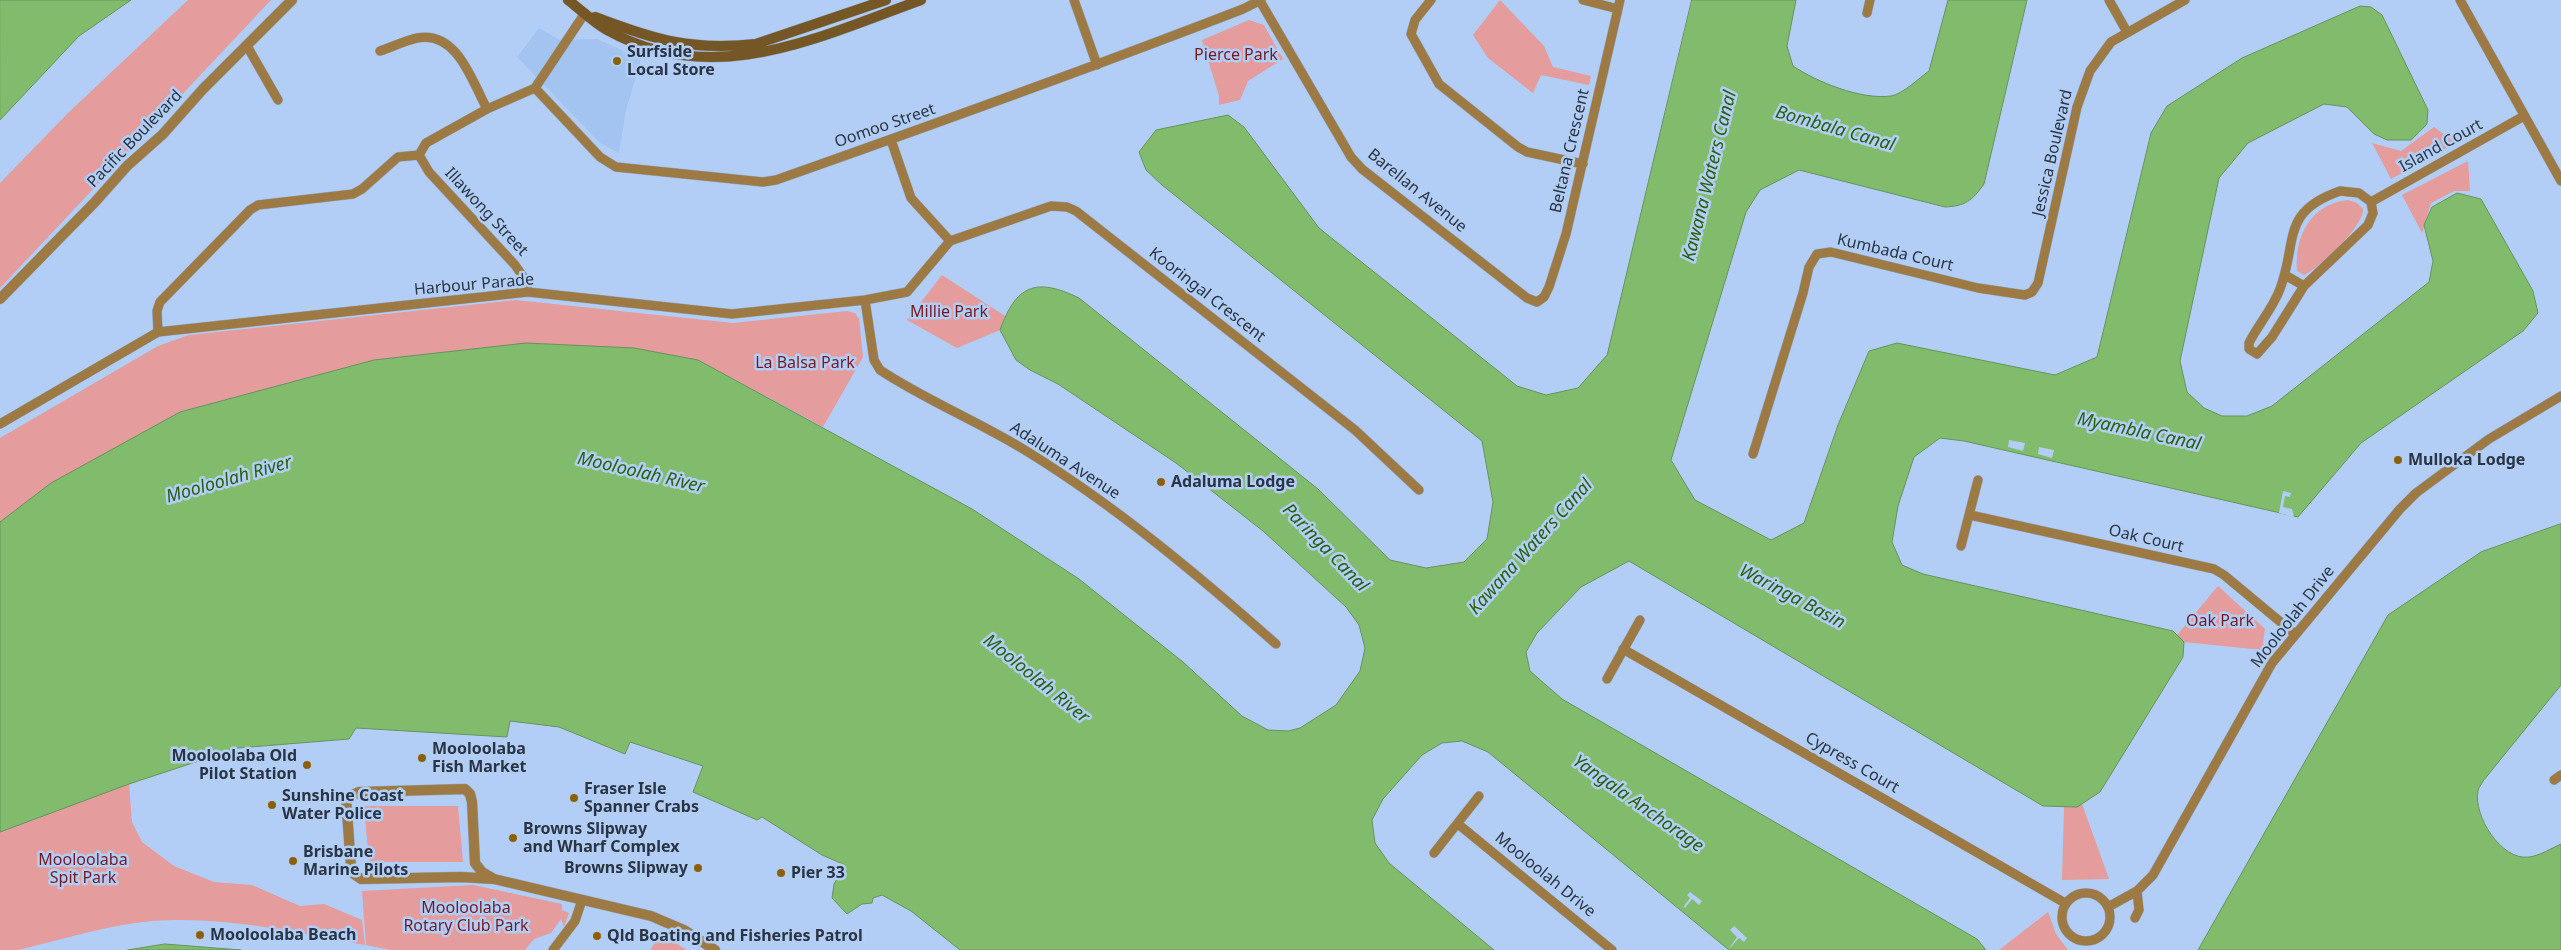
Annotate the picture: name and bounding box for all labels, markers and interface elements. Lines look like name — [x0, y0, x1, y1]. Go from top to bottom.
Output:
place label: Surfside Local Store — [627, 42, 715, 80]
park label: Pierce Park — [1194, 45, 1278, 65]
marker: Surfside Local Store — [611, 55, 623, 67]
street label: Pacific Boulevard — [84, 86, 186, 192]
street label: Beltana Crescent — [1546, 87, 1594, 215]
street label: Jessica Boulevard — [2029, 88, 2077, 218]
water label: Kawana Waters Canal — [1678, 89, 1742, 263]
street label: Oomoo Street — [832, 100, 938, 152]
water label: Bombala Canal — [1773, 102, 1897, 156]
street label: Island Court — [2396, 115, 2486, 177]
street label: Barellan Avenue — [1363, 145, 1471, 237]
street label: Illawong Street — [440, 164, 532, 260]
street label: Kumbada Court — [1835, 230, 1955, 276]
street label: Kooringal Crescent — [1145, 244, 1269, 346]
street label: Harbour Parade — [413, 270, 535, 300]
park label: Millie Park — [910, 302, 988, 322]
park label: La Balsa Park — [755, 353, 855, 373]
water label: Myambla Canal — [2075, 408, 2203, 456]
street label: Adaluma Avenue — [1006, 418, 1124, 504]
water label: Mooloolah River — [575, 448, 707, 498]
place label: Mulloka Lodge — [2408, 450, 2525, 470]
water label: Mooloolah River — [164, 452, 294, 508]
marker: Mulloka Lodge — [2392, 454, 2404, 466]
place label: Adaluma Lodge — [1171, 472, 1295, 492]
water label: Kawana Waters Canal — [1464, 475, 1598, 619]
marker: Adaluma Lodge — [1155, 476, 1167, 488]
water label: Paringa Canal — [1278, 499, 1372, 597]
street label: Oak Court — [2107, 521, 2185, 557]
water label: Waringa Basin — [1735, 560, 1849, 634]
street label: Mooloolah Drive — [2247, 562, 2339, 672]
park label: Oak Park — [2186, 611, 2254, 631]
water label: Mooloolah River — [979, 630, 1093, 728]
street label: Cypress Court — [1802, 728, 1902, 798]
place label: Mooloolaba Fish Market — [432, 739, 526, 777]
place label: Mooloolaba Old Pilot Station — [171, 746, 297, 784]
water label: Yangala Anchorage — [1568, 751, 1708, 857]
marker: Mooloolaba Fish Market — [416, 752, 428, 764]
marker: Mooloolaba Old Pilot Station — [301, 759, 313, 771]
place label: Fraser Isle Spanner Crabs — [584, 779, 699, 817]
place label: Sunshine Coast Water Police — [282, 786, 404, 824]
marker: Fraser Isle Spanner Crabs — [568, 792, 580, 804]
marker: Sunshine Coast Water Police — [266, 799, 278, 811]
place label: Browns Slipway and Wharf Complex — [523, 819, 679, 857]
street label: Mooloolah Drive — [1491, 828, 1599, 922]
marker: Browns Slipway and Wharf Complex — [507, 832, 519, 844]
place label: Brisbane Marine Pilots — [303, 842, 408, 880]
park label: Mooloolaba Spit Park — [38, 850, 128, 888]
marker: Brisbane Marine Pilots — [287, 855, 299, 867]
place label: Browns Slipway — [564, 858, 688, 878]
marker: Browns Slipway — [692, 862, 704, 874]
place label: Pier 33 — [791, 863, 845, 883]
marker: Pier 33 — [775, 867, 787, 879]
park label: Mooloolaba Rotary Club Park — [403, 898, 529, 936]
place label: Mooloolaba Beach — [210, 925, 356, 945]
place label: Qld Boating and Fisheries Patrol — [607, 926, 863, 946]
marker: Mooloolaba Beach — [194, 929, 206, 941]
marker: Qld Boating and Fisheries Patrol — [591, 930, 603, 942]

